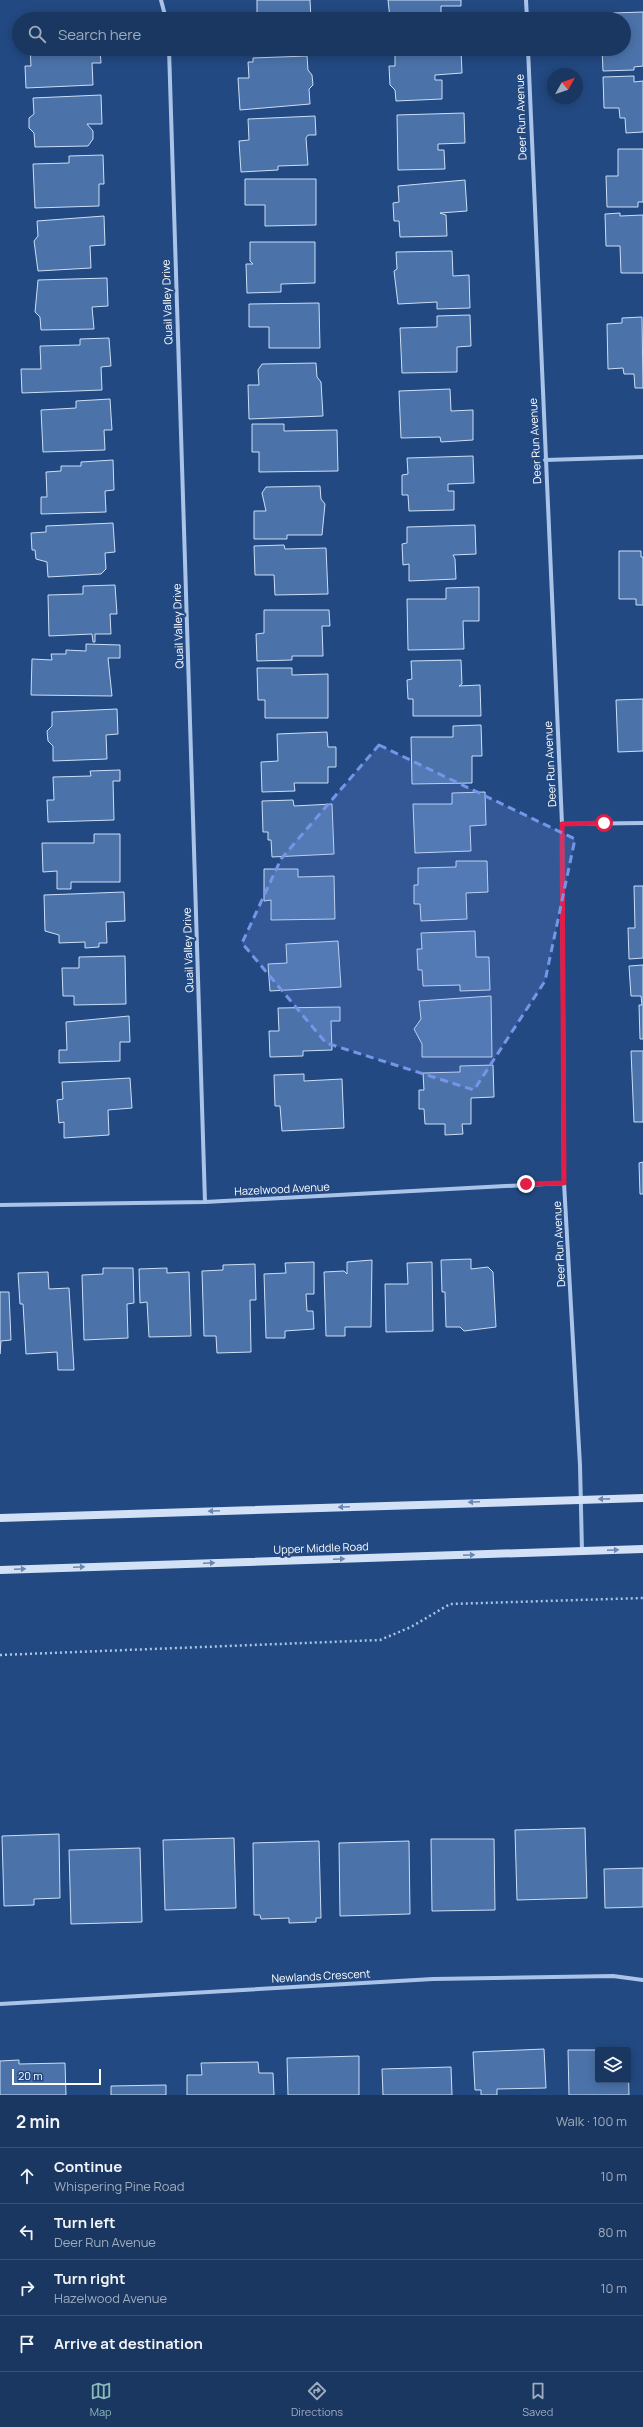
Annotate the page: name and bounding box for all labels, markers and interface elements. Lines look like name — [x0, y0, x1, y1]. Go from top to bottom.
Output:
search box — [12, 12, 631, 56]
icon: search — [26, 23, 48, 45]
text: Search here — [58, 24, 141, 45]
north arrow — [547, 68, 583, 104]
street label: Deer Run Avenue — [511, 73, 530, 160]
street label: Quail Valley Drive — [157, 259, 175, 345]
street label: Deer Run Avenue — [525, 397, 544, 485]
street label: Quail Valley Drive — [168, 583, 186, 669]
street label: Deer Run Avenue — [540, 720, 559, 808]
route start — [595, 814, 613, 832]
street label: Quail Valley Drive — [178, 907, 196, 993]
route end — [517, 1175, 535, 1193]
street label: Hazelwood Avenue — [234, 1178, 331, 1198]
street label: Deer Run Avenue — [549, 1200, 568, 1288]
one-way arrow — [598, 1495, 610, 1502]
one-way arrow — [468, 1499, 480, 1506]
one-way arrow — [338, 1503, 350, 1510]
one-way arrow — [207, 1508, 220, 1514]
street label: Upper Middle Road — [273, 1538, 369, 1557]
one-way arrow — [607, 1547, 620, 1553]
one-way arrow — [463, 1551, 475, 1558]
one-way arrow — [333, 1556, 346, 1562]
one-way arrow — [203, 1560, 216, 1566]
one-way arrow — [73, 1564, 85, 1571]
one-way arrow — [14, 1566, 26, 1573]
street label: Newlands Crescent — [271, 1965, 371, 1986]
map controls — [595, 2047, 631, 2083]
button: layers — [595, 2047, 631, 2083]
scale bar — [12, 2067, 101, 2086]
text: 20 m — [18, 2068, 43, 2083]
text: 2 min — [16, 2110, 60, 2133]
text: Walk · 100 m — [556, 2112, 627, 2130]
text: Continue — [54, 2156, 122, 2177]
icon: ahead — [16, 2165, 38, 2187]
text: 10 m — [600, 2167, 627, 2185]
text: Whispering Pine Road — [54, 2177, 184, 2195]
text: Turn left — [54, 2212, 116, 2233]
icon: left — [16, 2221, 38, 2243]
text: 80 m — [598, 2223, 627, 2241]
text: Deer Run Avenue — [54, 2233, 156, 2251]
text: Turn right — [54, 2268, 125, 2289]
icon: right — [16, 2277, 38, 2299]
text: 10 m — [600, 2279, 627, 2297]
text: Hazelwood Avenue — [54, 2289, 167, 2307]
icon: arrive — [16, 2333, 38, 2355]
text: Arrive at destination — [54, 2333, 203, 2354]
tab: Map — [90, 2380, 112, 2419]
tab: Directions — [291, 2380, 343, 2419]
tab: Saved — [522, 2380, 553, 2419]

